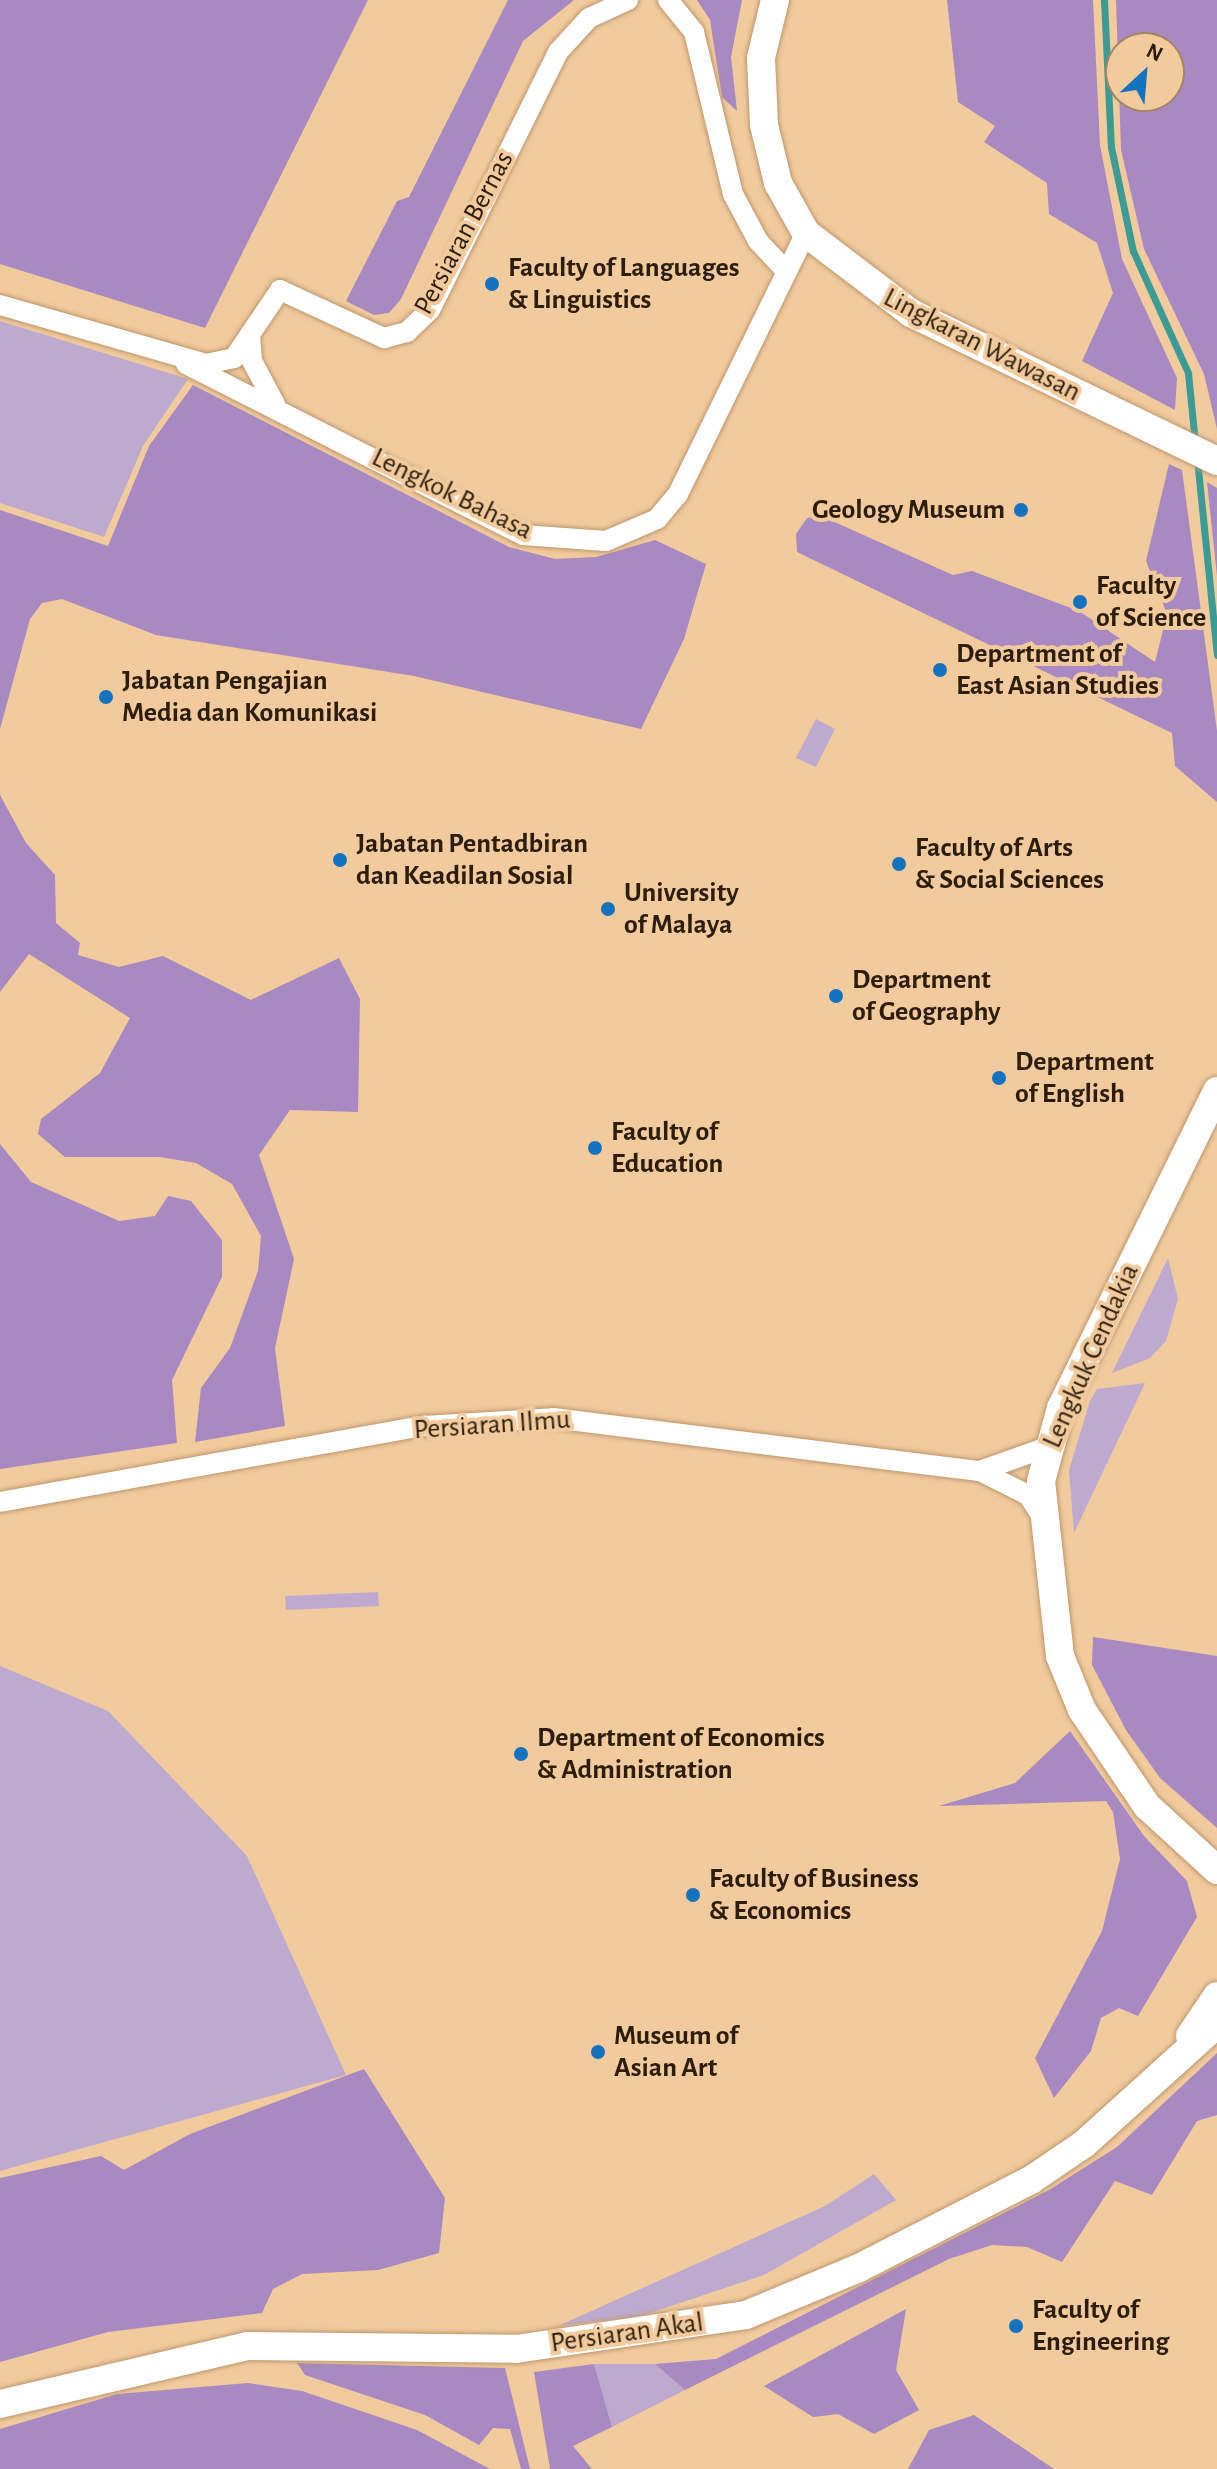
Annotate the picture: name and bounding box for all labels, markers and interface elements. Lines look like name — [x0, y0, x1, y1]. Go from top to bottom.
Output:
north arrow — [1105, 32, 1185, 112]
text: N — [1143, 39, 1166, 65]
street label: Persiaran Bernas — [407, 146, 521, 320]
place label: Faculty of Languages & Linguistics — [508, 251, 739, 317]
marker: Faculty of Languages & Linguistics — [483, 275, 501, 293]
street label: Lingkaran Wawasan — [878, 281, 1086, 409]
street label: Lengkok Bahasa — [366, 441, 538, 547]
place label: Geology Museum — [812, 493, 1005, 527]
marker: Geology Museum — [1012, 501, 1030, 519]
place label: Faculty of Science — [1096, 569, 1206, 635]
marker: Faculty of Science — [1071, 593, 1089, 611]
place label: Department of East Asian Studies — [956, 637, 1159, 703]
marker: Department of East Asian Studies — [931, 661, 949, 679]
place label: Jabatan Pengajian Media dan Komunikasi — [122, 664, 377, 730]
marker: Jabatan Pengajian Media dan Komunikasi — [97, 688, 115, 706]
place label: Jabatan Pentadbiran dan Keadilan Sosial — [356, 827, 588, 893]
place label: Faculty of Arts & Social Sciences — [915, 831, 1104, 897]
marker: Jabatan Pentadbiran dan Keadilan Sosial — [331, 851, 349, 869]
marker: Faculty of Arts & Social Sciences — [890, 855, 908, 873]
place label: University of Malaya — [624, 876, 739, 942]
marker: University of Malaya — [599, 900, 617, 918]
place label: Department of Geography — [852, 963, 1001, 1029]
marker: Department of Geography — [827, 987, 845, 1005]
place label: Department of English — [1015, 1045, 1154, 1111]
marker: Department of English — [990, 1069, 1008, 1087]
place label: Faculty of Education — [611, 1115, 723, 1181]
marker: Faculty of Education — [586, 1139, 604, 1157]
street label: Lengkuk Cendakia — [1035, 1259, 1147, 1453]
street label: Persiaran Ilmu — [413, 1403, 571, 1447]
place label: Department of Economics & Administration — [537, 1721, 825, 1787]
marker: Department of Economics & Administration — [512, 1745, 530, 1763]
place label: Faculty of Business & Economics — [709, 1862, 919, 1928]
marker: Faculty of Business & Economics — [684, 1886, 702, 1904]
place label: Museum of Asian Art — [614, 2019, 738, 2085]
marker: Museum of Asian Art — [589, 2043, 607, 2061]
place label: Faculty of Engineering — [1032, 2293, 1169, 2359]
street label: Persiaran Akal — [548, 2306, 706, 2360]
marker: Faculty of Engineering — [1007, 2317, 1025, 2335]

